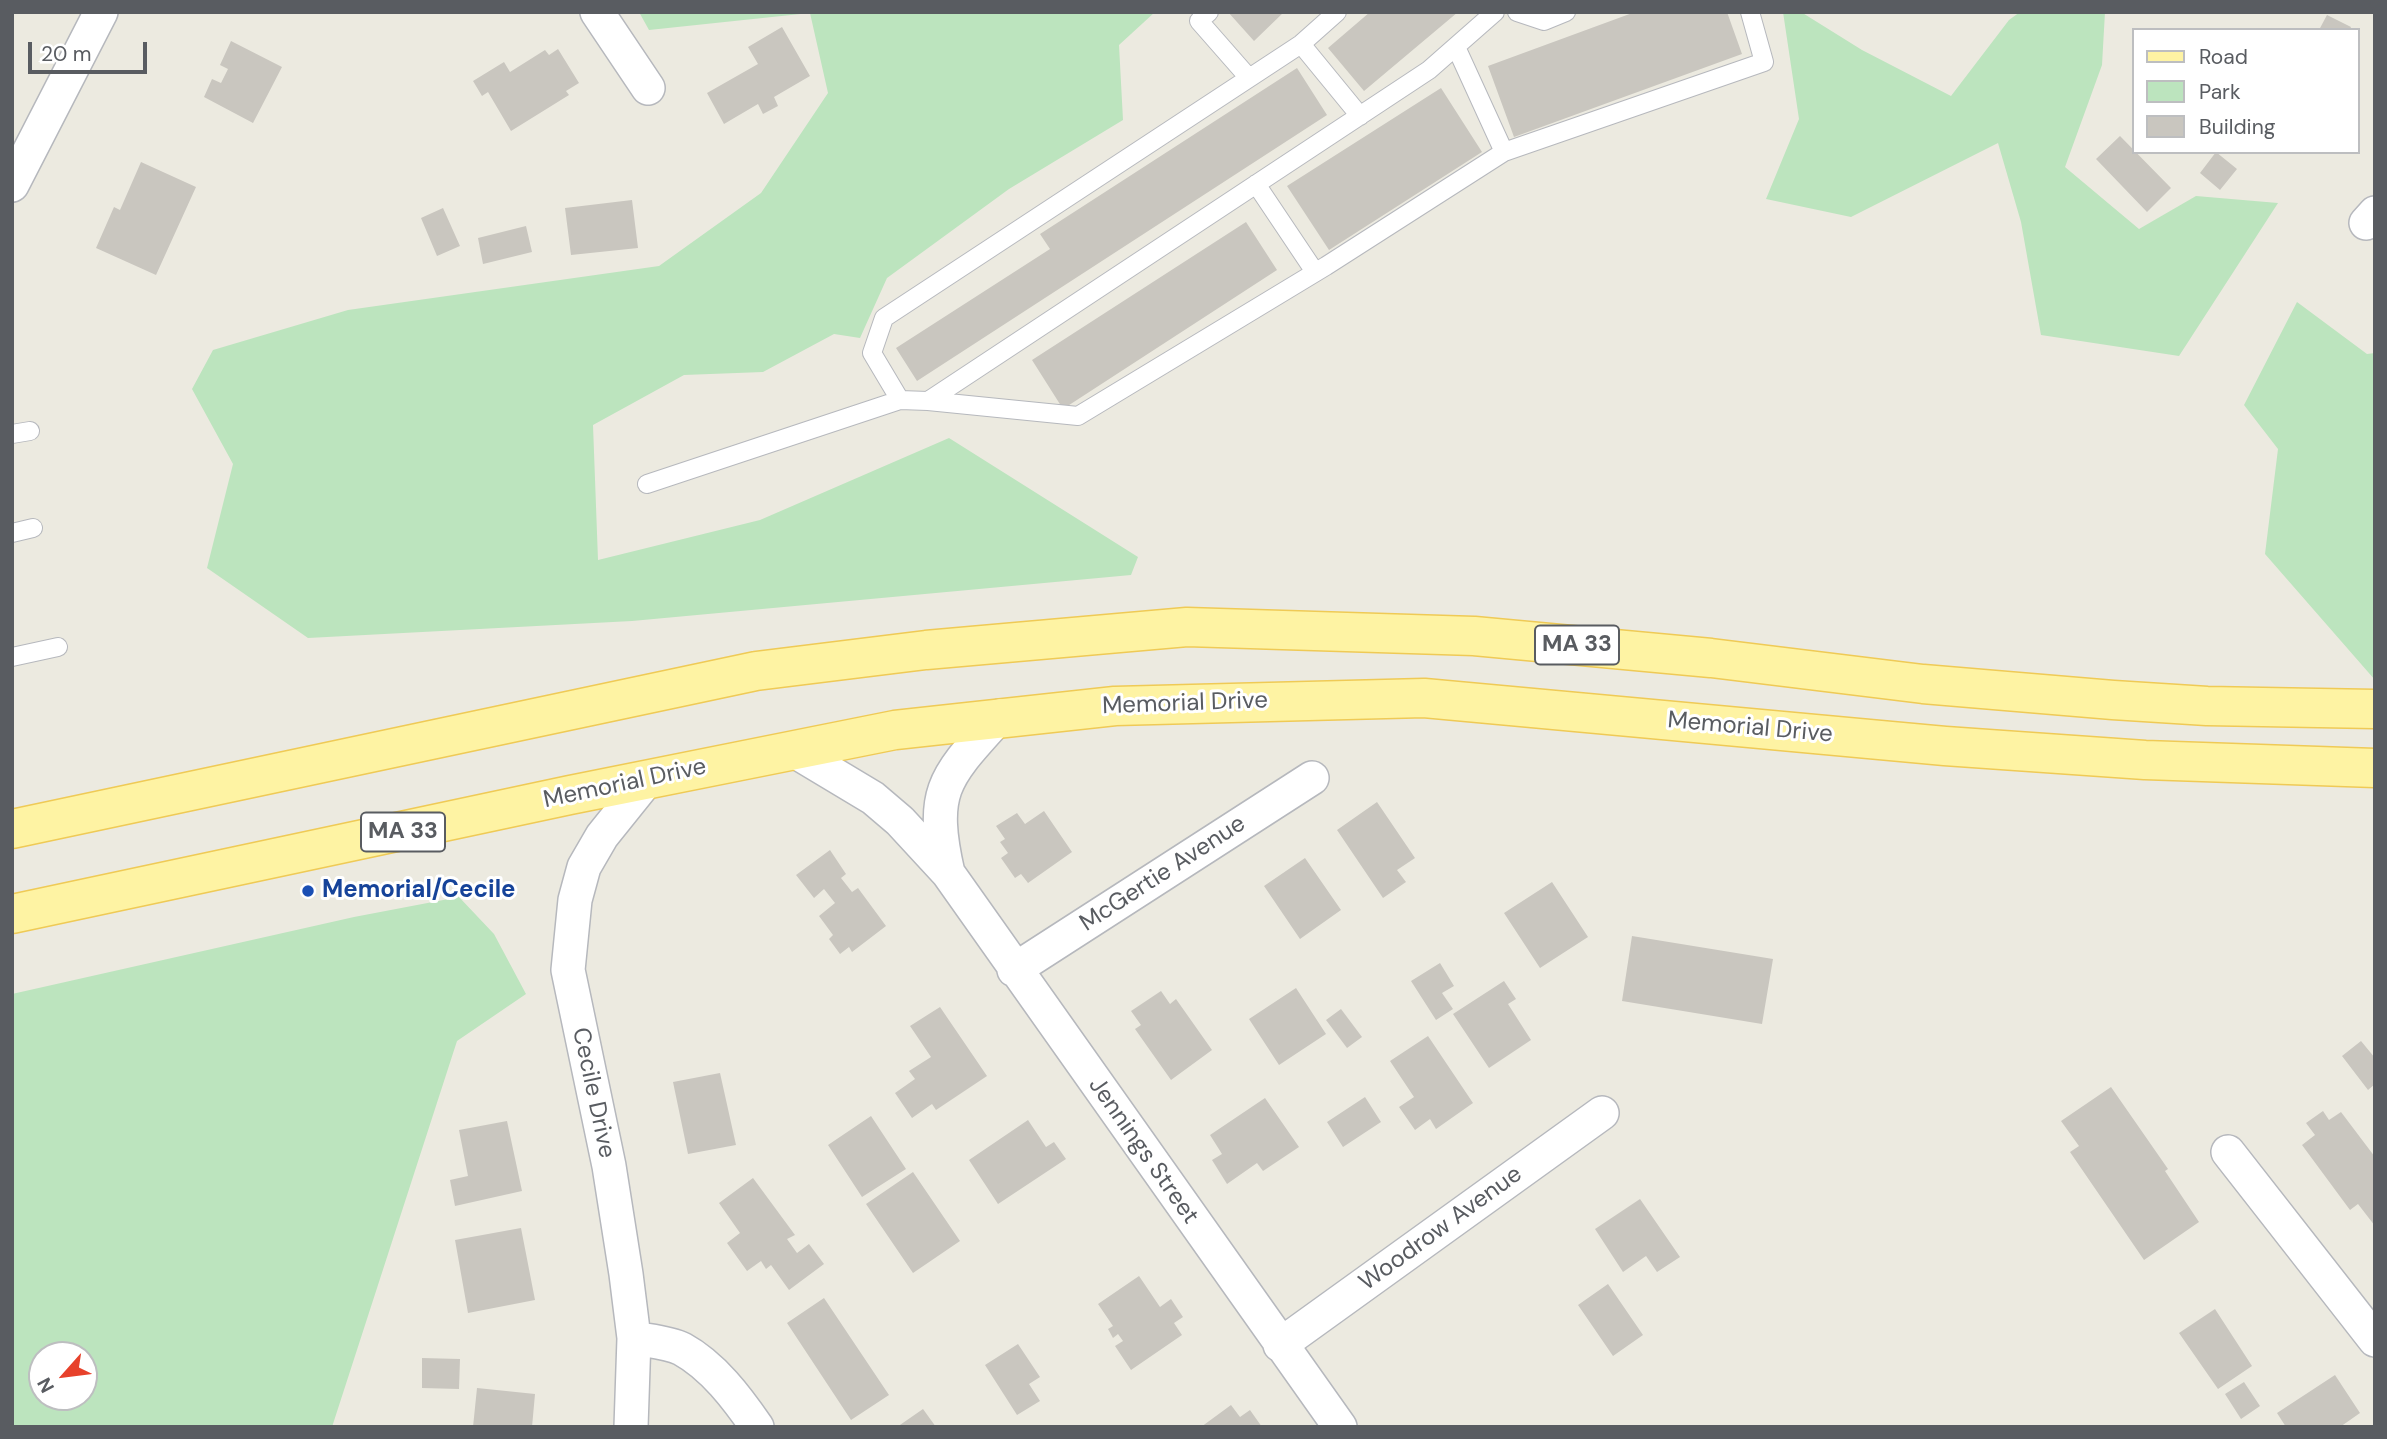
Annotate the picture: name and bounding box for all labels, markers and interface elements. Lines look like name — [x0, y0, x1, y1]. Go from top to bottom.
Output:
scale bar — [32, 28, 150, 72]
legend — [2132, 28, 2359, 154]
text: 20 m — [41, 40, 92, 68]
text: Road — [2199, 43, 2248, 71]
text: Park — [2199, 78, 2240, 106]
text: Building — [2199, 113, 2275, 141]
road number: MA 33 — [1535, 625, 1619, 664]
street label: Memorial Drive — [1102, 687, 1268, 721]
street label: Memorial Drive — [1666, 706, 1834, 750]
street label: Memorial Drive — [541, 753, 709, 815]
street label: McGertie Avenue — [1075, 810, 1251, 938]
road number: MA 33 — [361, 812, 445, 852]
place label: Memorial/Cecile — [322, 877, 515, 905]
marker: Memorial/Cecile — [300, 883, 316, 899]
street label: Cecile Drive — [565, 1025, 621, 1161]
street label: Jennings Street — [1082, 1072, 1204, 1230]
street label: Woodrow Avenue — [1354, 1160, 1528, 1298]
north arrow — [28, 1341, 98, 1411]
text: N — [31, 1373, 60, 1397]

